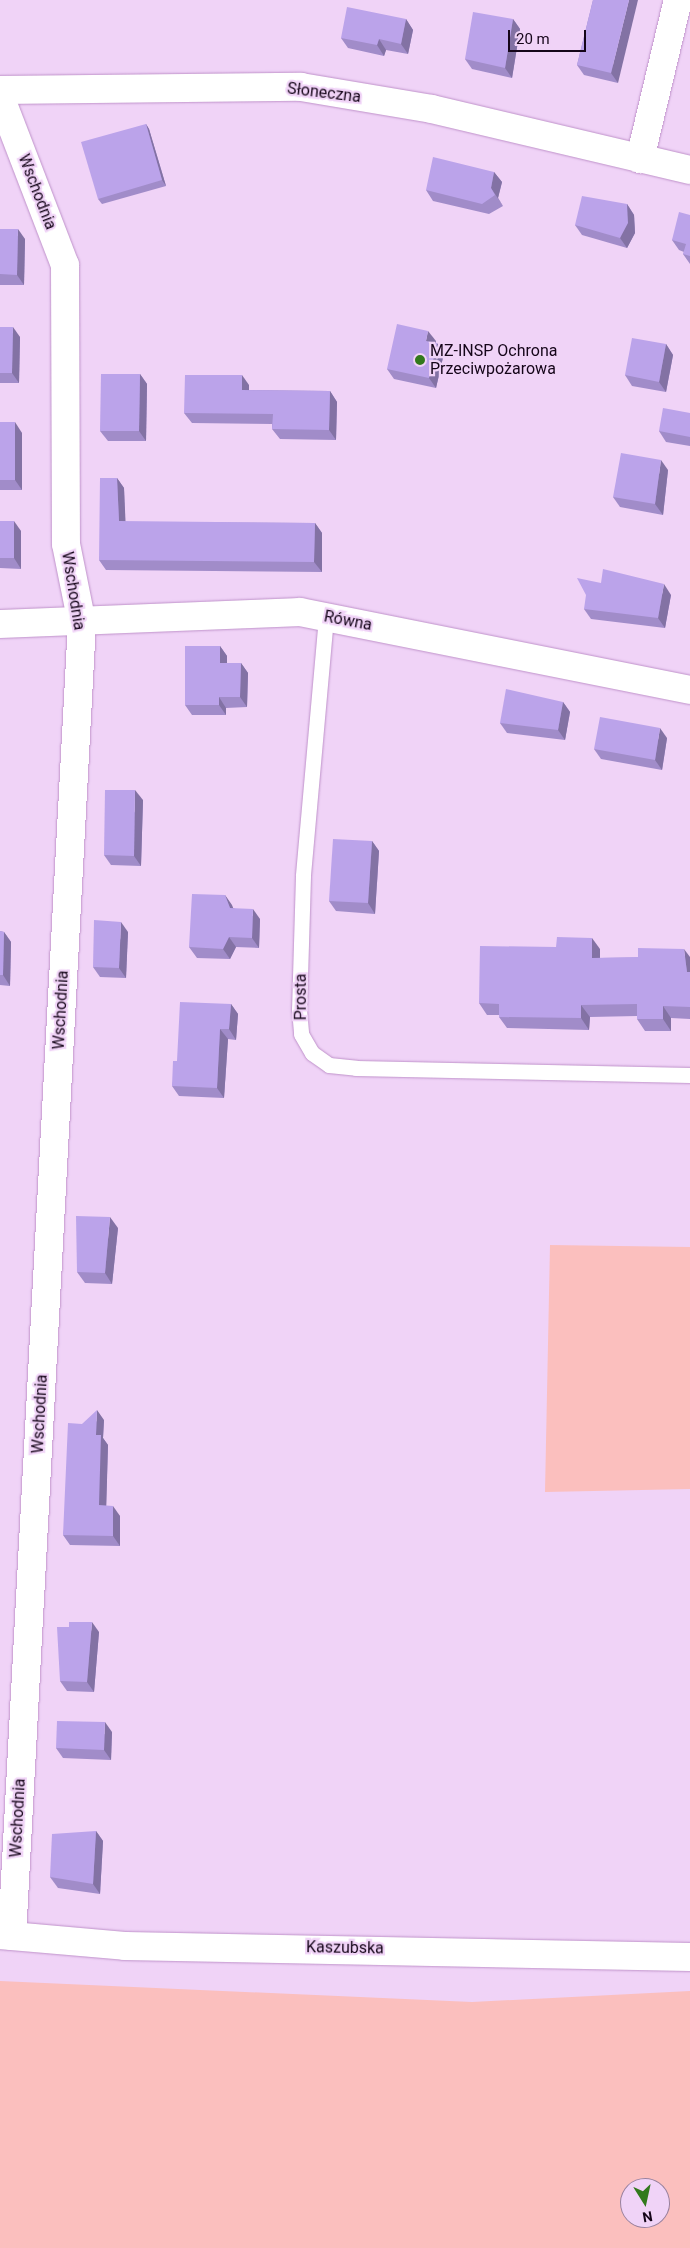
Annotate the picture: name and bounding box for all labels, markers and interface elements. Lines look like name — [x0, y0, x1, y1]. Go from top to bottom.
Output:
scale bar — [510, 20, 588, 52]
text: 20 m — [516, 30, 550, 48]
street label: Słoneczna — [286, 79, 362, 107]
street label: Wschodnia — [14, 152, 60, 232]
place label: MZ-INSP Ochrona Przeciwpożarowa — [430, 341, 557, 379]
marker: MZ-INSP Ochrona Przeciwpożarowa — [414, 354, 426, 366]
street label: Wschodnia — [57, 550, 89, 632]
street label: Równa — [322, 607, 374, 635]
street label: Wschodnia — [49, 970, 73, 1050]
street label: Prosta — [291, 974, 311, 1020]
street label: Wschodnia — [28, 1374, 52, 1454]
street label: Wschodnia — [6, 1778, 30, 1858]
street label: Kaszubska — [306, 1938, 384, 1958]
north arrow — [620, 2178, 670, 2228]
text: N — [641, 2208, 654, 2226]

